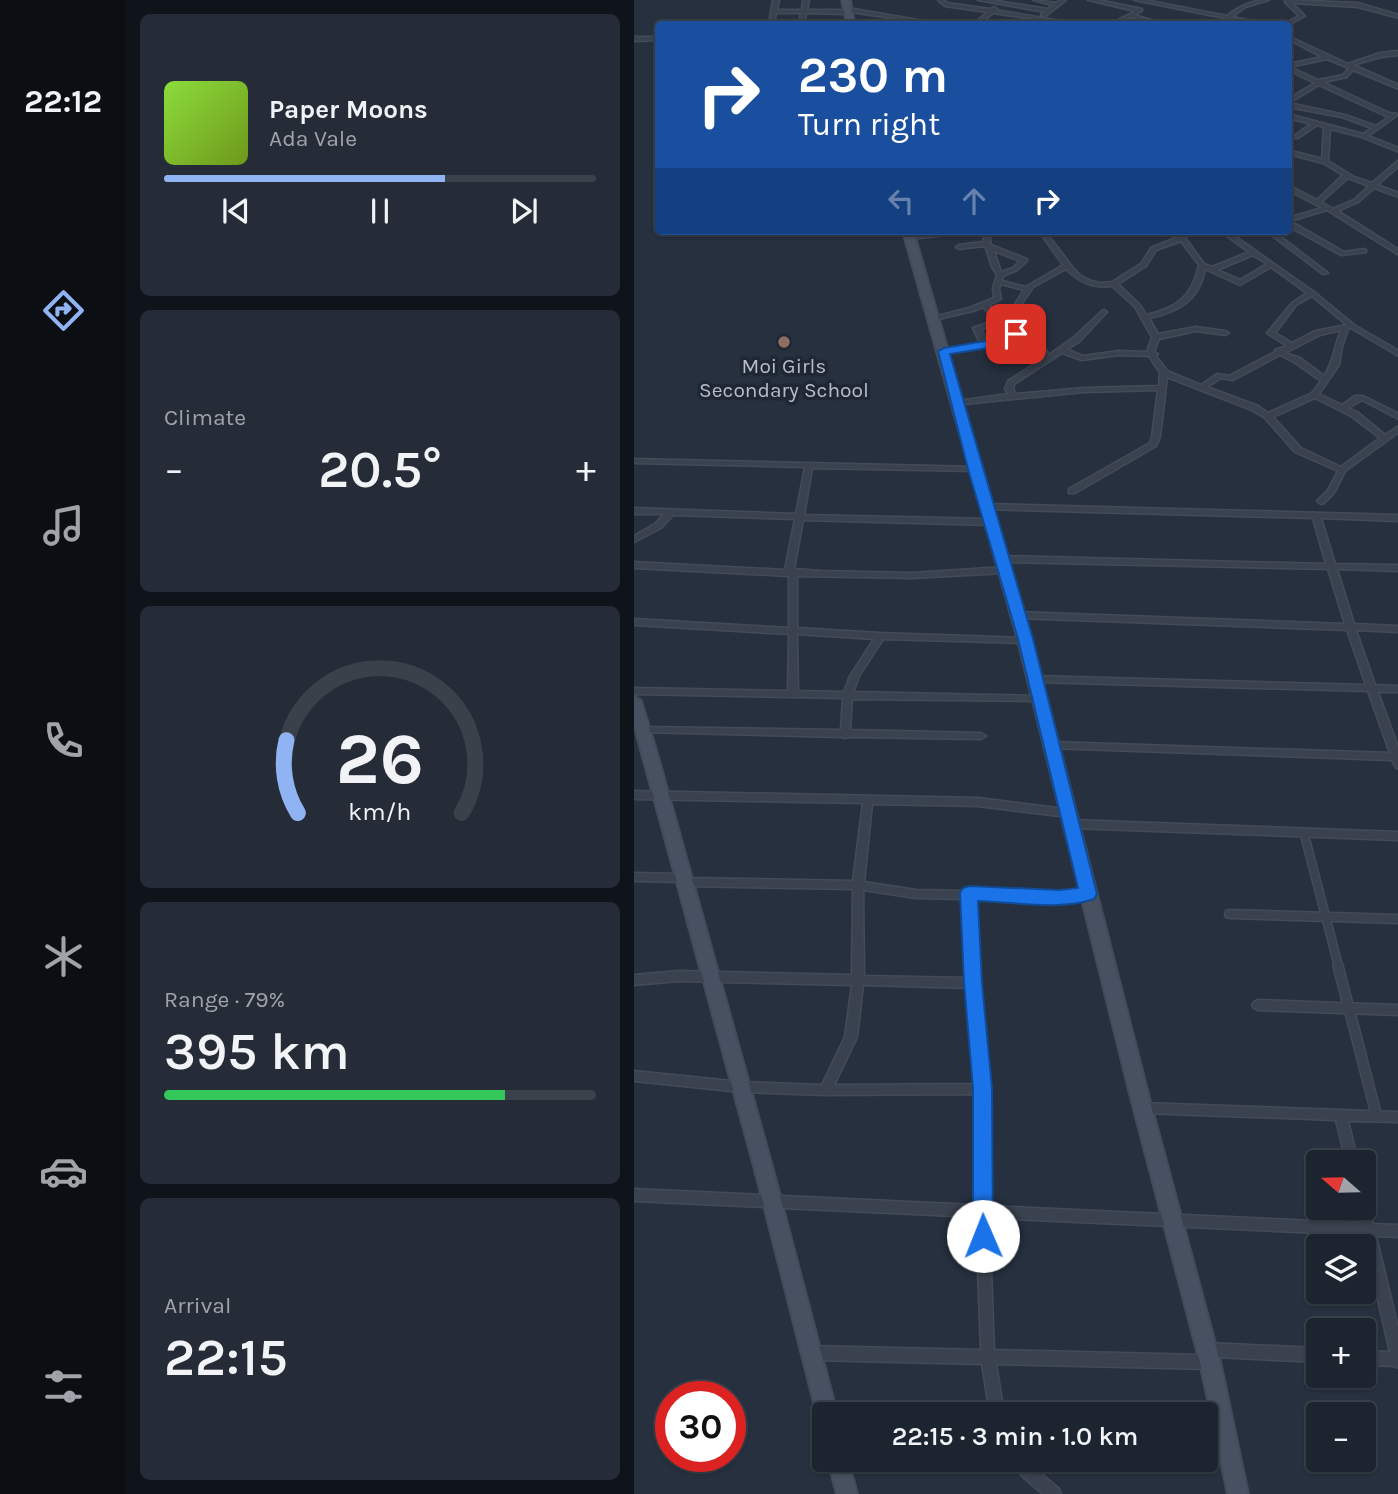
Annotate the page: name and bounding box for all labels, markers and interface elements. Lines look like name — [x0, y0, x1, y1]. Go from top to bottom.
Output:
text: 230 m — [798, 47, 948, 104]
icon: right — [683, 49, 774, 140]
text: 22:12 — [24, 83, 102, 120]
text: Paper Moons — [269, 94, 428, 125]
text: Turn right — [798, 106, 940, 143]
text: Ada Vale — [269, 125, 357, 152]
icon: left — [882, 182, 920, 220]
icon: ahead — [955, 182, 993, 220]
icon: right — [1028, 182, 1066, 220]
icon: previous — [217, 192, 255, 230]
icon: pause — [361, 192, 399, 230]
icon: next — [505, 192, 543, 230]
icon: directions — [39, 286, 88, 335]
pin — [986, 304, 1046, 364]
icon: arrive — [997, 315, 1035, 353]
marker: Moi Girls Secondary School — [776, 334, 792, 350]
place label: Moi Girls Secondary School — [699, 354, 869, 402]
text: Climate — [164, 404, 246, 431]
text: 20.5° — [318, 439, 442, 500]
text: − — [164, 447, 184, 492]
text: + — [576, 447, 596, 492]
icon: music — [39, 501, 88, 550]
icon: phone — [39, 716, 88, 765]
text: 26 — [336, 716, 424, 801]
text: km/h — [348, 797, 412, 826]
icon: climate — [39, 932, 88, 981]
text: Range · 79% — [164, 986, 285, 1013]
text: 395 km — [164, 1021, 350, 1082]
icon: car — [39, 1147, 88, 1196]
north arrow — [1306, 1150, 1376, 1220]
map controls — [1306, 1150, 1376, 1472]
position arrow — [946, 1199, 1020, 1273]
button: layers — [1306, 1234, 1376, 1304]
text: Arrival — [164, 1292, 231, 1319]
button: + — [1306, 1318, 1376, 1388]
text: 22:15 — [164, 1327, 288, 1388]
icon: filters — [39, 1362, 88, 1411]
speed limit sign: 30 — [655, 1381, 746, 1472]
button: − — [1306, 1402, 1376, 1472]
text: 22:15 · 3 min · 1.0 km — [892, 1421, 1138, 1452]

